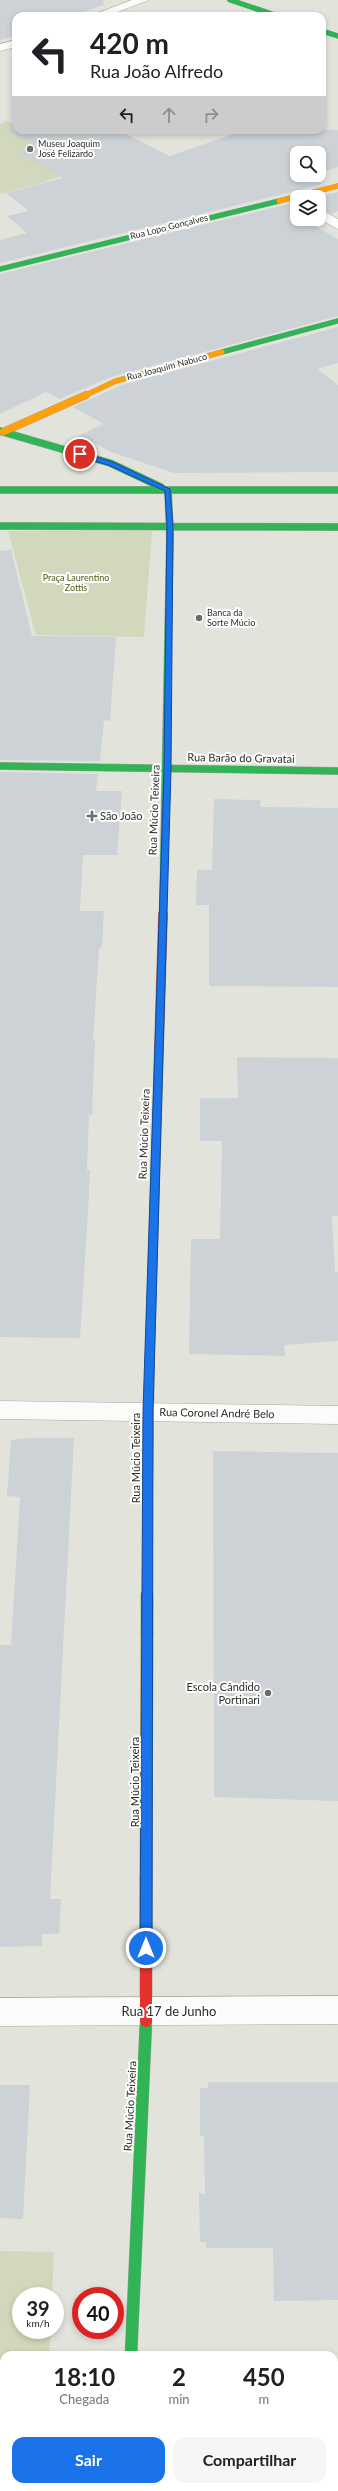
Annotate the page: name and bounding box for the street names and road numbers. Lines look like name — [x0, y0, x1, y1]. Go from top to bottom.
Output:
street label: Rua Lopo Gonçalves — [129, 212, 209, 242]
street label: Rua Joaquim Nabuco — [125, 350, 208, 383]
street label: Rua Barão do Gravatai — [187, 750, 295, 765]
street label: Rua Múcio Teixeira — [145, 764, 162, 855]
street label: Rua Múcio Teixeira — [135, 1088, 152, 1179]
street label: Rua Coronel André Belo — [159, 1405, 275, 1420]
street label: Rua Múcio Teixeira — [129, 1413, 142, 1503]
street label: Rua Múcio Teixeira — [128, 1737, 141, 1827]
street label: Rua 17 de Junho — [122, 2003, 216, 2019]
street label: Rua Múcio Teixeira — [121, 2060, 138, 2152]

